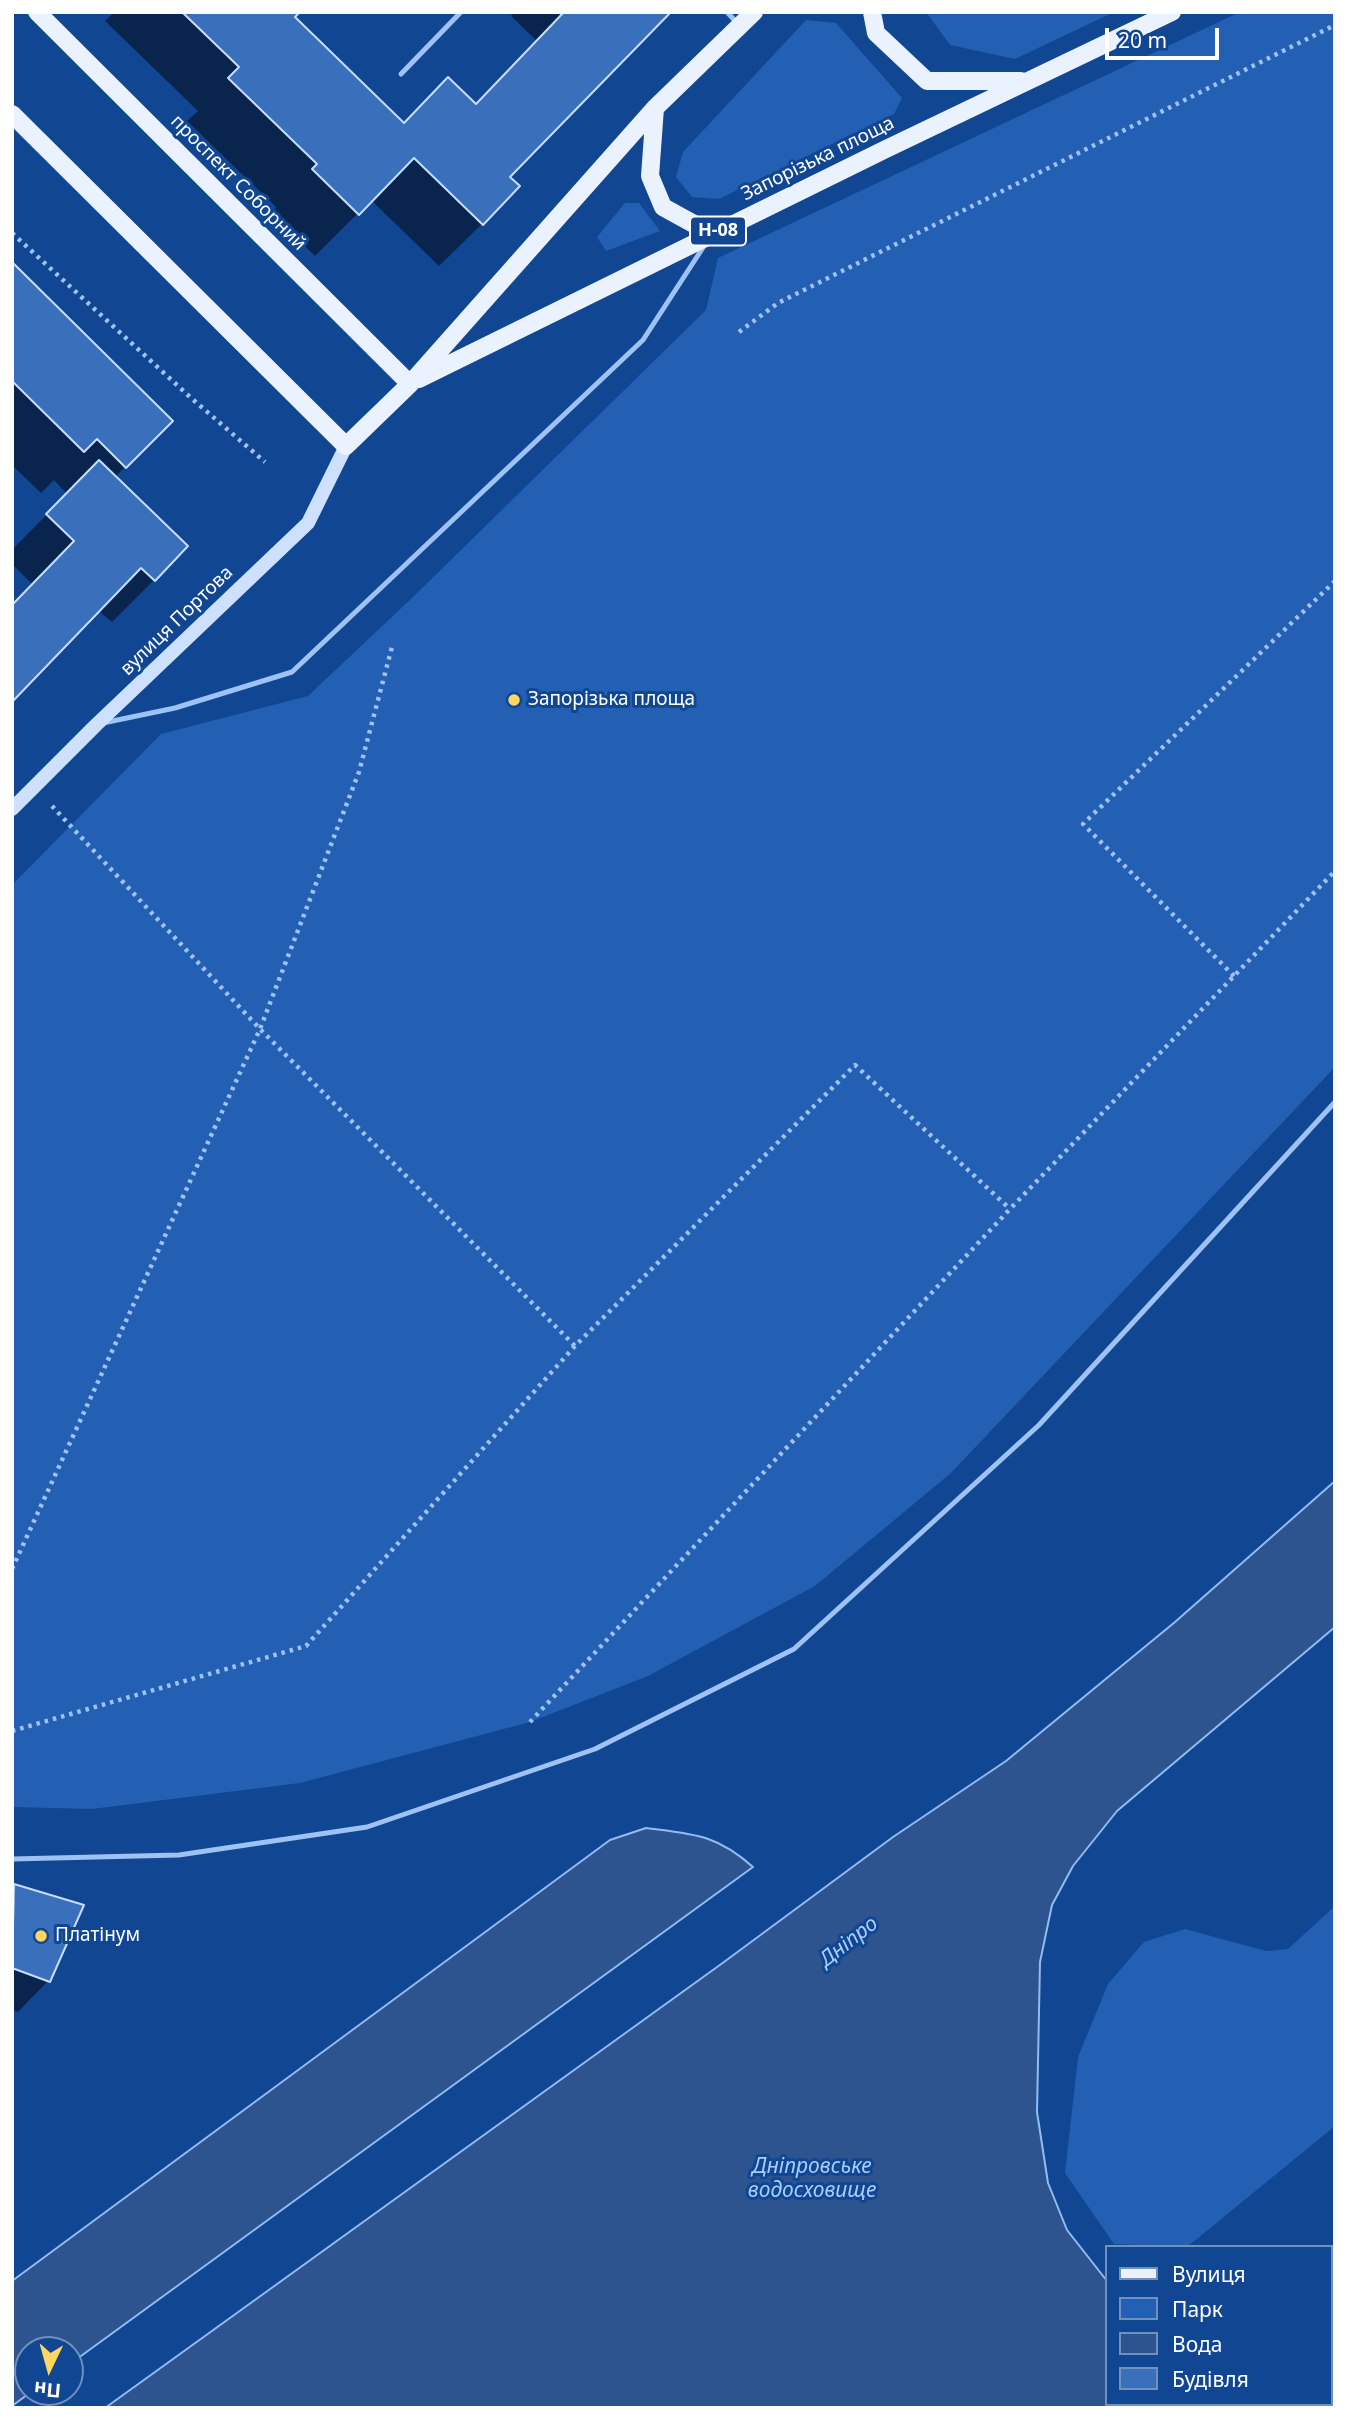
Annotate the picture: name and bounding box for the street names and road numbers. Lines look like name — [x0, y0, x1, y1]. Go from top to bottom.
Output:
street label: проспект Соборний — [165, 110, 311, 256]
street label: Запорізька площа — [738, 112, 898, 206]
road number: Н-08 — [690, 216, 746, 246]
street label: вулиця Портова — [116, 562, 238, 680]

